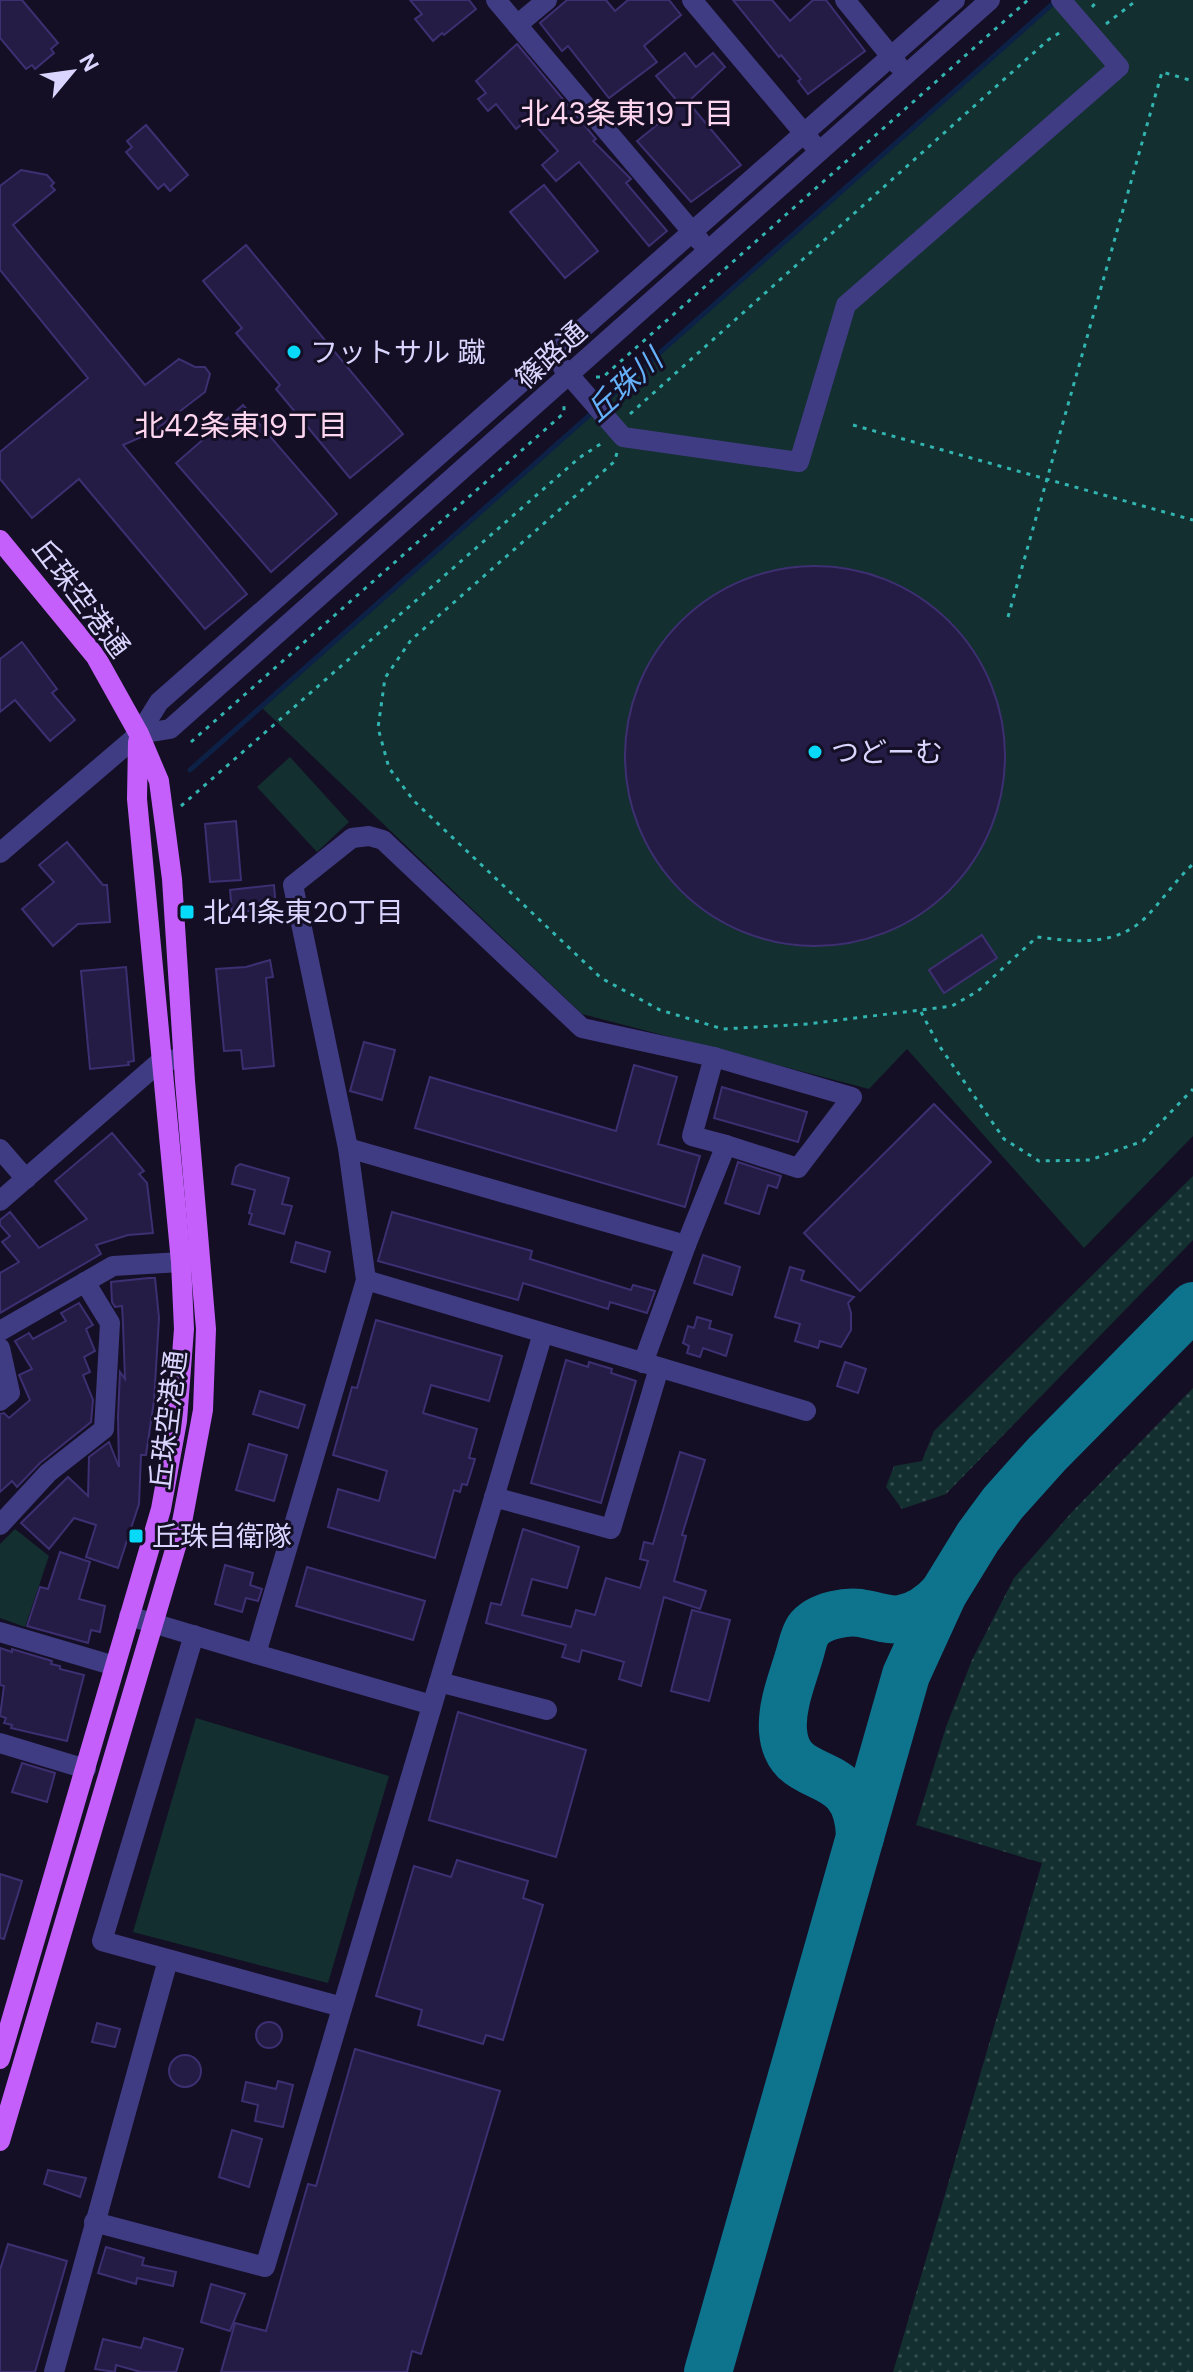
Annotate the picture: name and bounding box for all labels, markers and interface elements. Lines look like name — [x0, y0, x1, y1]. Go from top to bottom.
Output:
north arrow — [32, 32, 112, 112]
text: N — [72, 48, 106, 77]
district label: 北43条東19丁目 — [520, 94, 734, 133]
street label: 篠路通 — [507, 313, 595, 397]
place label: フットサル 蹴 — [310, 334, 485, 371]
water label: 丘珠川 — [578, 338, 673, 430]
marker: フットサル 蹴 — [285, 343, 303, 361]
district label: 北42条東19丁目 — [134, 406, 348, 445]
street label: 丘珠空港通 — [24, 531, 138, 665]
place label: つどーむ — [831, 734, 943, 771]
marker: つどーむ — [806, 743, 824, 761]
place label: 北41条東20丁目 — [203, 894, 404, 931]
marker: 北41条東20丁目 — [178, 903, 196, 921]
street label: 丘珠空港通 — [141, 1348, 195, 1492]
place label: 丘珠自衛隊 — [152, 1518, 292, 1555]
marker: 丘珠自衛隊 — [127, 1527, 145, 1545]

